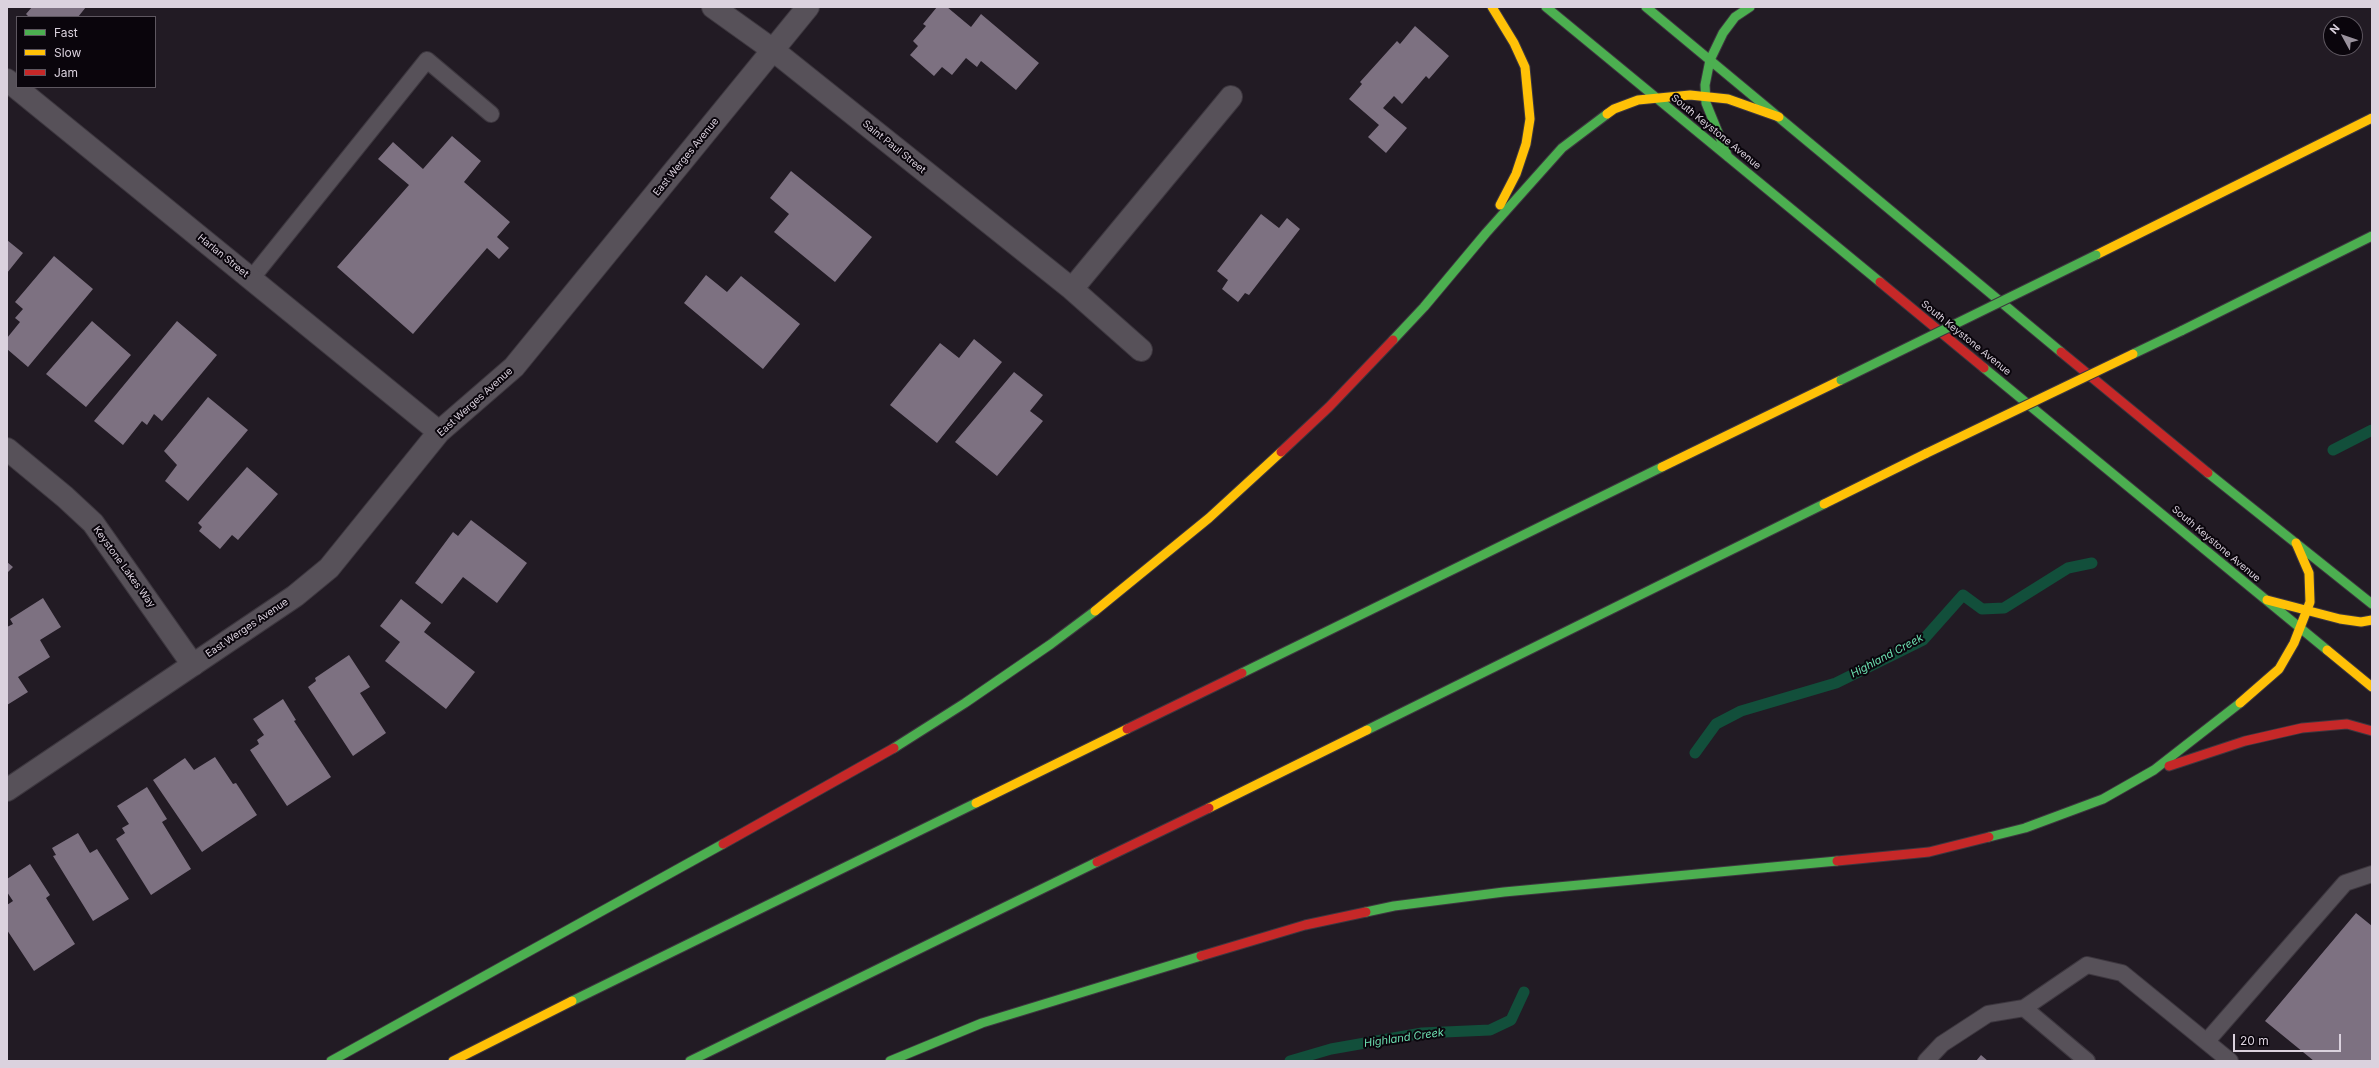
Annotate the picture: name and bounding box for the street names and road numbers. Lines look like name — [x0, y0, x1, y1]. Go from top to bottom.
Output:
street label: South Keystone Avenue — [1669, 92, 1763, 172]
street label: East Werges Avenue — [651, 116, 721, 198]
street label: Saint Paul Street — [860, 118, 928, 176]
street label: Harlan Street — [195, 232, 251, 280]
street label: South Keystone Avenue — [1919, 298, 2013, 378]
street label: East Werges Avenue — [435, 365, 515, 439]
street label: South Keystone Avenue — [2169, 503, 2263, 585]
street label: Keystone Lakes Way — [91, 524, 157, 610]
street label: East Werges Avenue — [203, 596, 291, 660]

